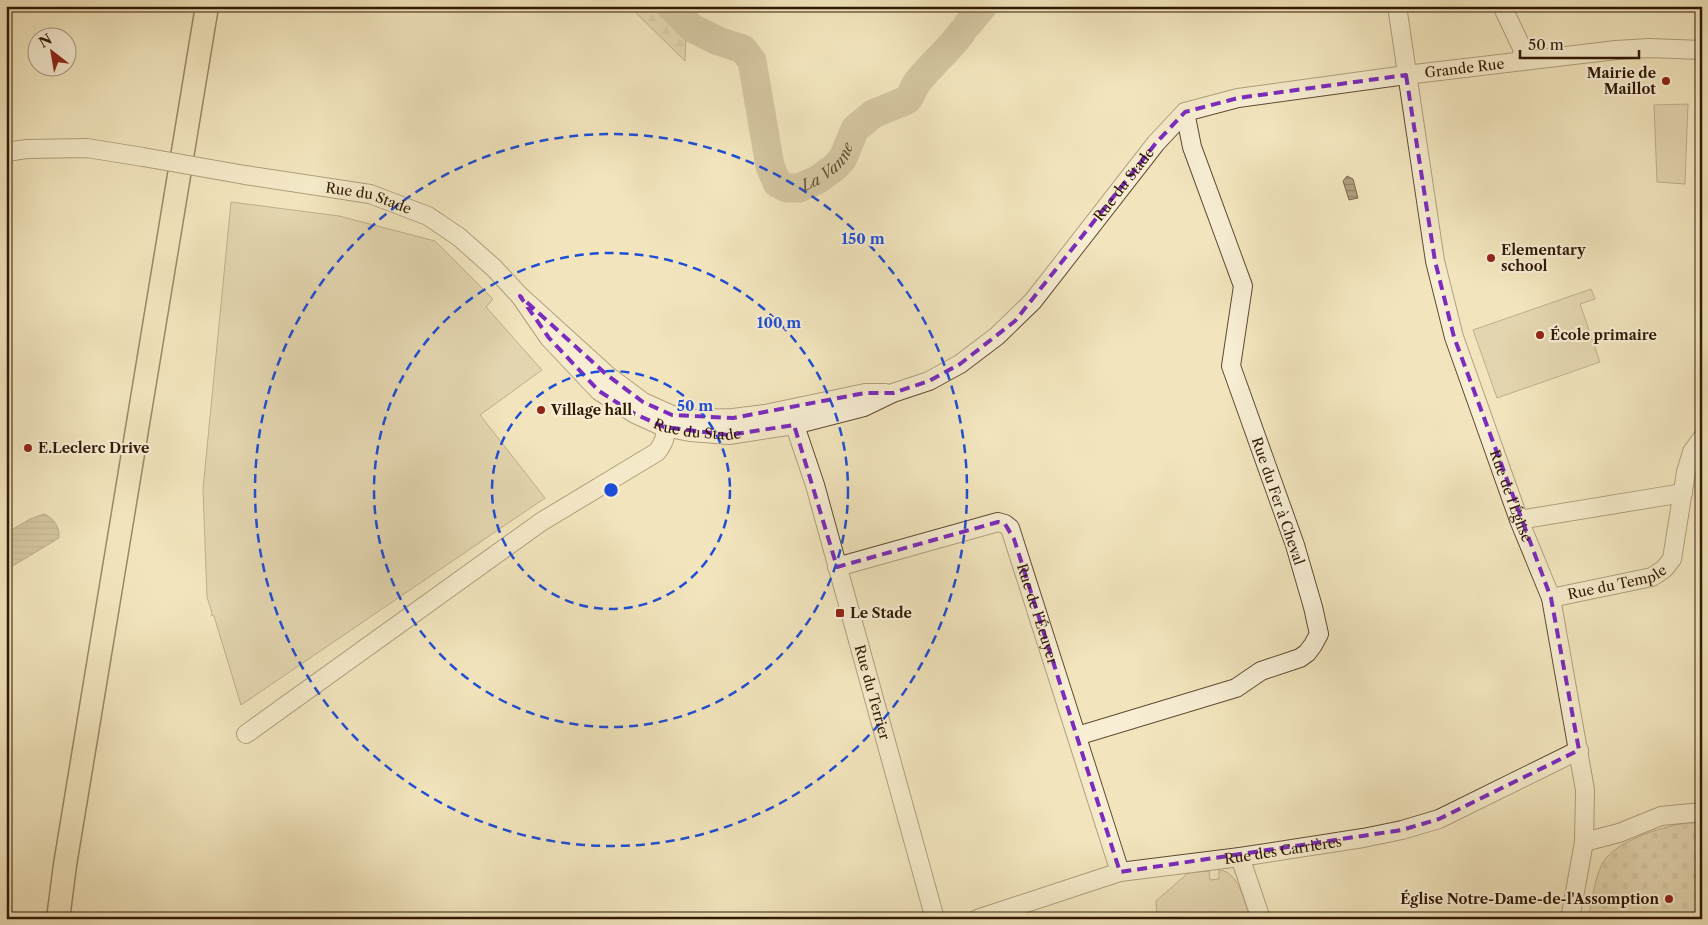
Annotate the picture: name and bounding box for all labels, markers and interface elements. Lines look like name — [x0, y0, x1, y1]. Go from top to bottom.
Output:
north arrow — [28, 28, 78, 78]
scale bar — [1520, 28, 1639, 60]
text: N — [35, 30, 55, 52]
text: 50 m — [1528, 35, 1564, 54]
street label: Grande Rue — [1424, 54, 1505, 82]
place label: Mairie de Maillot — [1587, 64, 1656, 98]
marker: Mairie de Maillot — [1660, 75, 1672, 87]
water label: La Vanne — [797, 139, 858, 195]
street label: Rue du Stade — [1090, 144, 1158, 225]
street label: Rue du Stade — [325, 178, 414, 218]
text: 150 m — [841, 229, 885, 248]
place label: Elementary school — [1501, 241, 1586, 275]
marker: Elementary school — [1485, 252, 1497, 264]
text: 100 m — [757, 313, 801, 332]
place label: École primaire — [1550, 325, 1657, 344]
marker: École primaire — [1534, 329, 1546, 341]
text: 50 m — [677, 396, 713, 415]
place label: Village hall — [550, 401, 632, 419]
marker: Village hall — [535, 404, 547, 416]
street label: Rue du Stade — [651, 414, 743, 445]
street label: Rue du Fer à Cheval — [1248, 435, 1308, 567]
place label: E.Leclerc Drive — [38, 439, 149, 457]
marker: E.Leclerc Drive — [22, 442, 34, 454]
street label: Rue de l'Église — [1486, 447, 1536, 545]
centre of rings — [602, 481, 620, 499]
street label: Rue de l’Écuyer — [1013, 561, 1062, 667]
street label: Rue du Temple — [1566, 561, 1670, 603]
place label: Le Stade — [850, 604, 912, 622]
marker: Le Stade — [834, 607, 846, 619]
street label: Rue du Terrier — [851, 643, 894, 742]
street label: Rue des Carrières — [1223, 832, 1343, 868]
place label: Église Notre-Dame-de-l'Assomption — [1400, 889, 1659, 908]
marker: Église Notre-Dame-de-l'Assomption — [1663, 893, 1675, 905]

